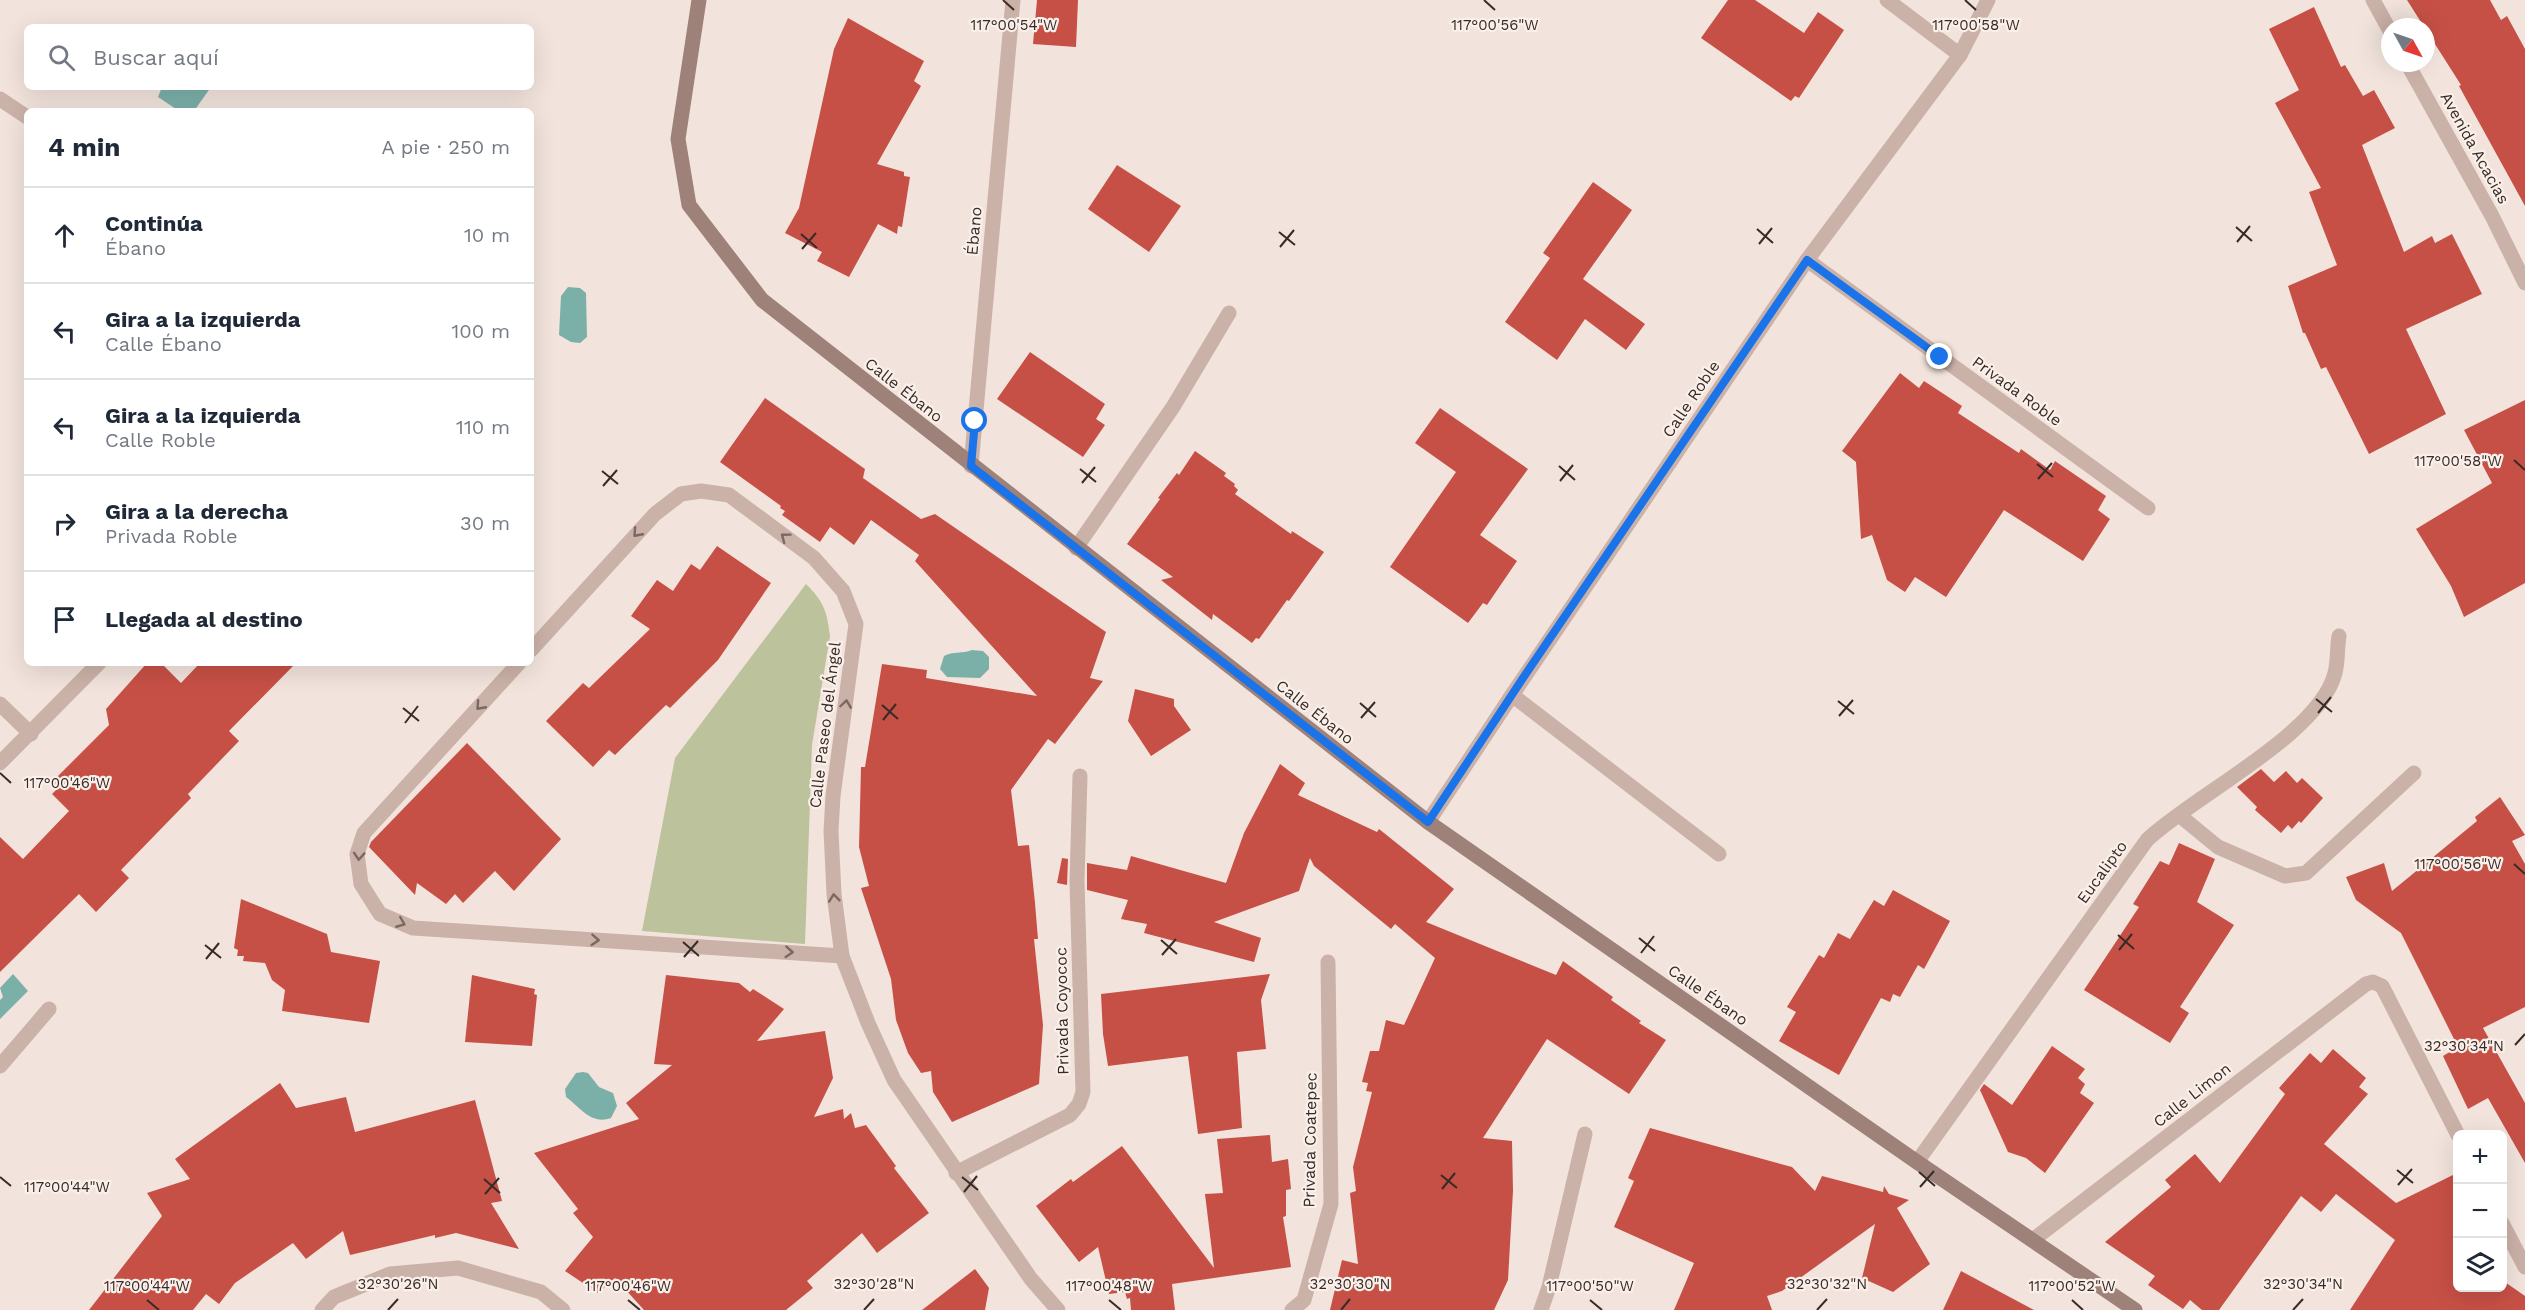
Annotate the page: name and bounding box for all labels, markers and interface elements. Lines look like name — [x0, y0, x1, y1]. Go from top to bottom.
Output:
text: 117°00'54"W — [971, 16, 1057, 34]
text: 117°00'56"W — [1451, 16, 1539, 34]
text: 117°00'58"W — [1932, 16, 2020, 34]
north arrow — [2381, 18, 2435, 72]
search box — [24, 24, 534, 90]
icon: search — [45, 41, 78, 74]
text: Buscar aquí — [93, 45, 219, 70]
street label: Avenida Acacias — [2437, 89, 2513, 207]
text: 4 min — [48, 132, 120, 162]
text: A pie · 250 m — [382, 135, 510, 159]
street label: Ébano — [962, 206, 986, 256]
text: Continúa — [105, 211, 203, 236]
icon: ahead — [48, 219, 81, 252]
text: 10 m — [464, 223, 510, 247]
text: Ébano — [105, 236, 166, 260]
text: Gira a la izquierda — [105, 307, 301, 332]
icon: left — [48, 315, 81, 348]
text: 100 m — [451, 319, 510, 343]
text: Calle Ébano — [105, 332, 222, 356]
route end — [1926, 343, 1952, 369]
street label: Privada Roble — [1969, 352, 2065, 430]
street label: Calle Ébano — [861, 354, 947, 426]
street label: Calle Roble — [1658, 357, 1724, 441]
text: Gira a la izquierda — [105, 403, 301, 428]
route start — [961, 407, 987, 433]
icon: left — [48, 411, 81, 444]
text: 110 m — [456, 415, 510, 439]
text: Calle Roble — [105, 428, 216, 452]
text: 117°00'58"W — [2414, 452, 2502, 470]
text: Gira a la derecha — [105, 499, 288, 524]
icon: right — [48, 507, 81, 540]
text: 30 m — [460, 511, 510, 535]
text: Privada Roble — [105, 524, 238, 548]
one-way arrow — [633, 526, 644, 537]
one-way arrow — [781, 534, 792, 545]
icon: arrive — [48, 603, 81, 636]
text: Llegada al destino — [105, 607, 303, 632]
street label: Calle Paseo del Ángel — [805, 641, 845, 809]
street label: Calle Ébano — [1272, 676, 1358, 748]
one-way arrow — [840, 699, 852, 708]
one-way arrow — [476, 700, 487, 710]
text: 117°00'46"W — [24, 774, 110, 792]
street label: Eucalipto — [2073, 837, 2131, 907]
one-way arrow — [353, 851, 366, 860]
text: 117°00'56"W — [2414, 855, 2502, 873]
one-way arrow — [829, 893, 841, 902]
one-way arrow — [395, 916, 406, 928]
one-way arrow — [590, 933, 599, 946]
one-way arrow — [785, 946, 794, 959]
street label: Privada Coyococ — [1051, 947, 1073, 1075]
street label: Calle Ébano — [1664, 960, 1752, 1030]
text: 32°30'34"N — [2424, 1037, 2504, 1055]
street label: Calle Limon — [2149, 1059, 2235, 1131]
street label: Privada Coatepec — [1299, 1072, 1321, 1208]
map controls — [2453, 1130, 2507, 1292]
button: + — [2453, 1130, 2507, 1184]
text: 117°00'44"W — [24, 1178, 110, 1196]
button: − — [2453, 1184, 2507, 1238]
button: layers — [2453, 1238, 2507, 1292]
text: 32°30'26"N — [358, 1275, 438, 1293]
text: 32°30'28"N — [833, 1275, 915, 1293]
text: 32°30'30"N — [1309, 1275, 1391, 1293]
text: 32°30'32"N — [1787, 1275, 1867, 1293]
text: 32°30'34"N — [2263, 1275, 2343, 1293]
text: 117°00'44"W — [104, 1277, 190, 1295]
text: 117°00'46"W — [585, 1277, 671, 1295]
text: 117°00'48"W — [1066, 1277, 1152, 1295]
text: 117°00'50"W — [1546, 1277, 1634, 1295]
text: 117°00'52"W — [2028, 1277, 2116, 1295]

